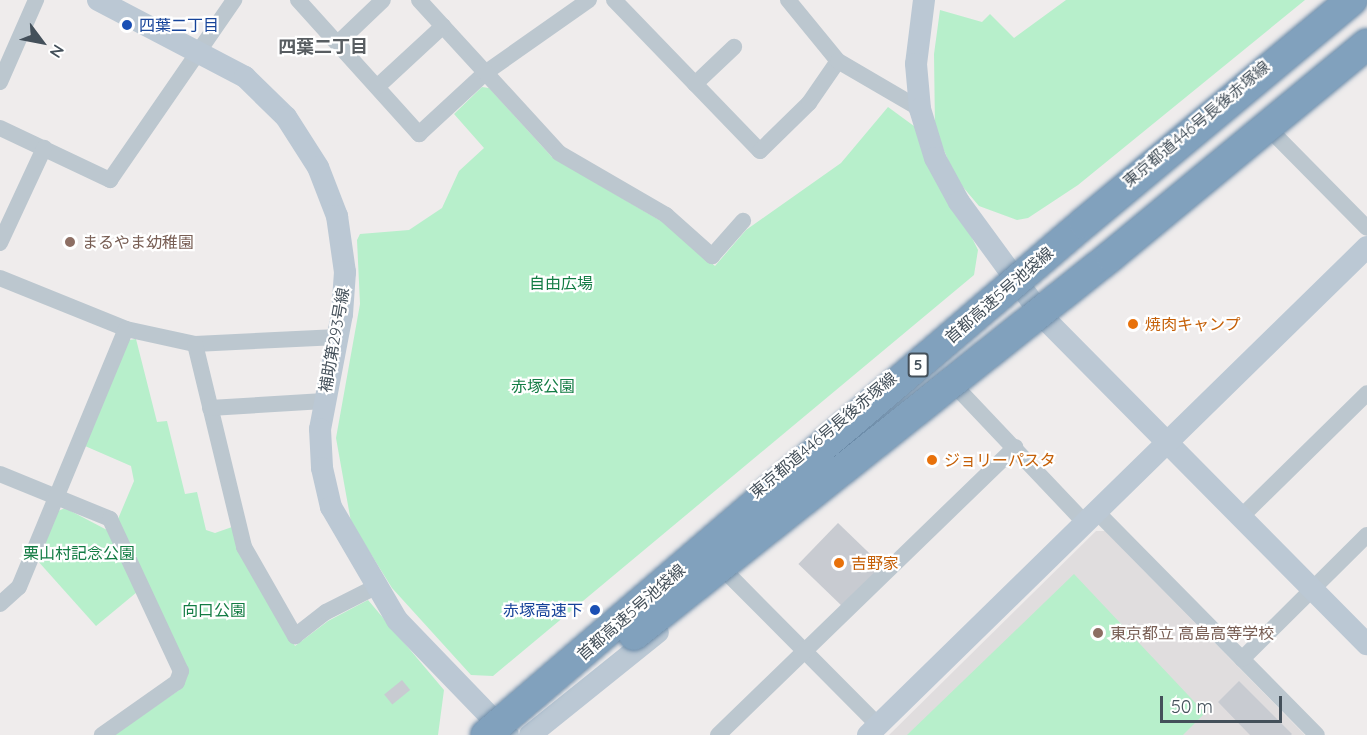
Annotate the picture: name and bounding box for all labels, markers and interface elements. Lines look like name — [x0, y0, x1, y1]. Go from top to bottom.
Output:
north arrow — [12, 12, 72, 72]
place label: 四葉二丁目 — [139, 15, 219, 35]
marker: 四葉二丁目 — [120, 18, 134, 32]
district label: 四葉二丁目 — [278, 36, 368, 58]
text: N — [46, 41, 69, 62]
street label: 東京都道446号長後赤塚線 — [1119, 57, 1273, 191]
place label: まるやま幼稚園 — [82, 232, 194, 252]
marker: まるやま幼稚園 — [63, 235, 77, 249]
street label: 首都高速5号池袋線 — [941, 243, 1057, 347]
park label: 自由広場 — [529, 273, 593, 293]
street label: 補助第293号線 — [315, 286, 353, 394]
place label: 焼肉キャンプ — [1145, 314, 1241, 334]
marker: 焼肉キャンプ — [1126, 317, 1140, 331]
road number: 5 — [908, 353, 928, 377]
street label: 東京都道446号長後赤塚線 — [746, 368, 900, 502]
park label: 赤塚公園 — [511, 376, 575, 396]
place label: ジョリーパスタ — [944, 450, 1056, 470]
marker: ジョリーパスタ — [925, 453, 939, 467]
park label: 栗山村記念公園 — [23, 543, 135, 563]
place label: 吉野家 — [851, 553, 899, 573]
marker: 吉野家 — [832, 556, 846, 570]
street label: 首都高速5号池袋線 — [573, 560, 689, 664]
park label: 向口公園 — [182, 600, 246, 620]
place label: 赤塚高速下 — [503, 600, 583, 620]
marker: 赤塚高速下 — [588, 603, 602, 617]
place label: 東京都立 高島高等学校 — [1110, 623, 1274, 643]
marker: 東京都立 高島高等学校 — [1091, 626, 1105, 640]
scale bar — [1163, 684, 1284, 722]
text: 50 m — [1171, 695, 1213, 718]

